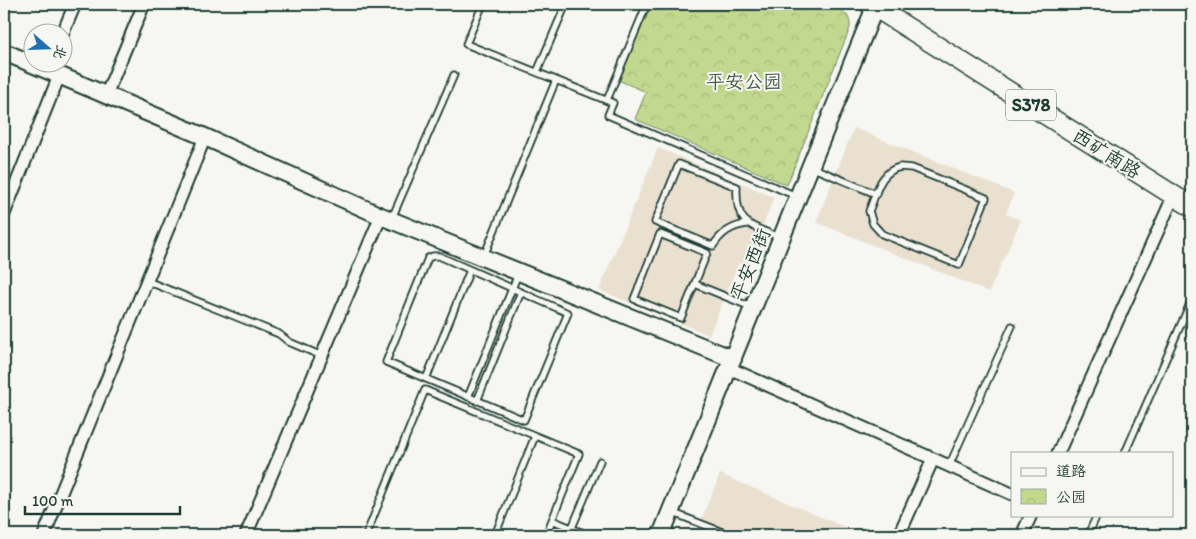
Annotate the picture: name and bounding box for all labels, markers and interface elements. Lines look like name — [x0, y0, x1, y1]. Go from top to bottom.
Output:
north arrow — [22, 22, 72, 72]
text: 北 — [49, 43, 70, 62]
park label: 平安公园 — [706, 70, 782, 93]
road number: S378 — [1006, 90, 1056, 120]
street label: 西矿南路 — [1068, 124, 1145, 183]
street label: 平安西街 — [726, 225, 775, 304]
legend — [1011, 452, 1174, 516]
text: 道路 — [1056, 462, 1086, 480]
scale bar — [25, 484, 180, 516]
text: 公园 — [1056, 488, 1086, 506]
text: 100 m — [32, 492, 74, 510]

